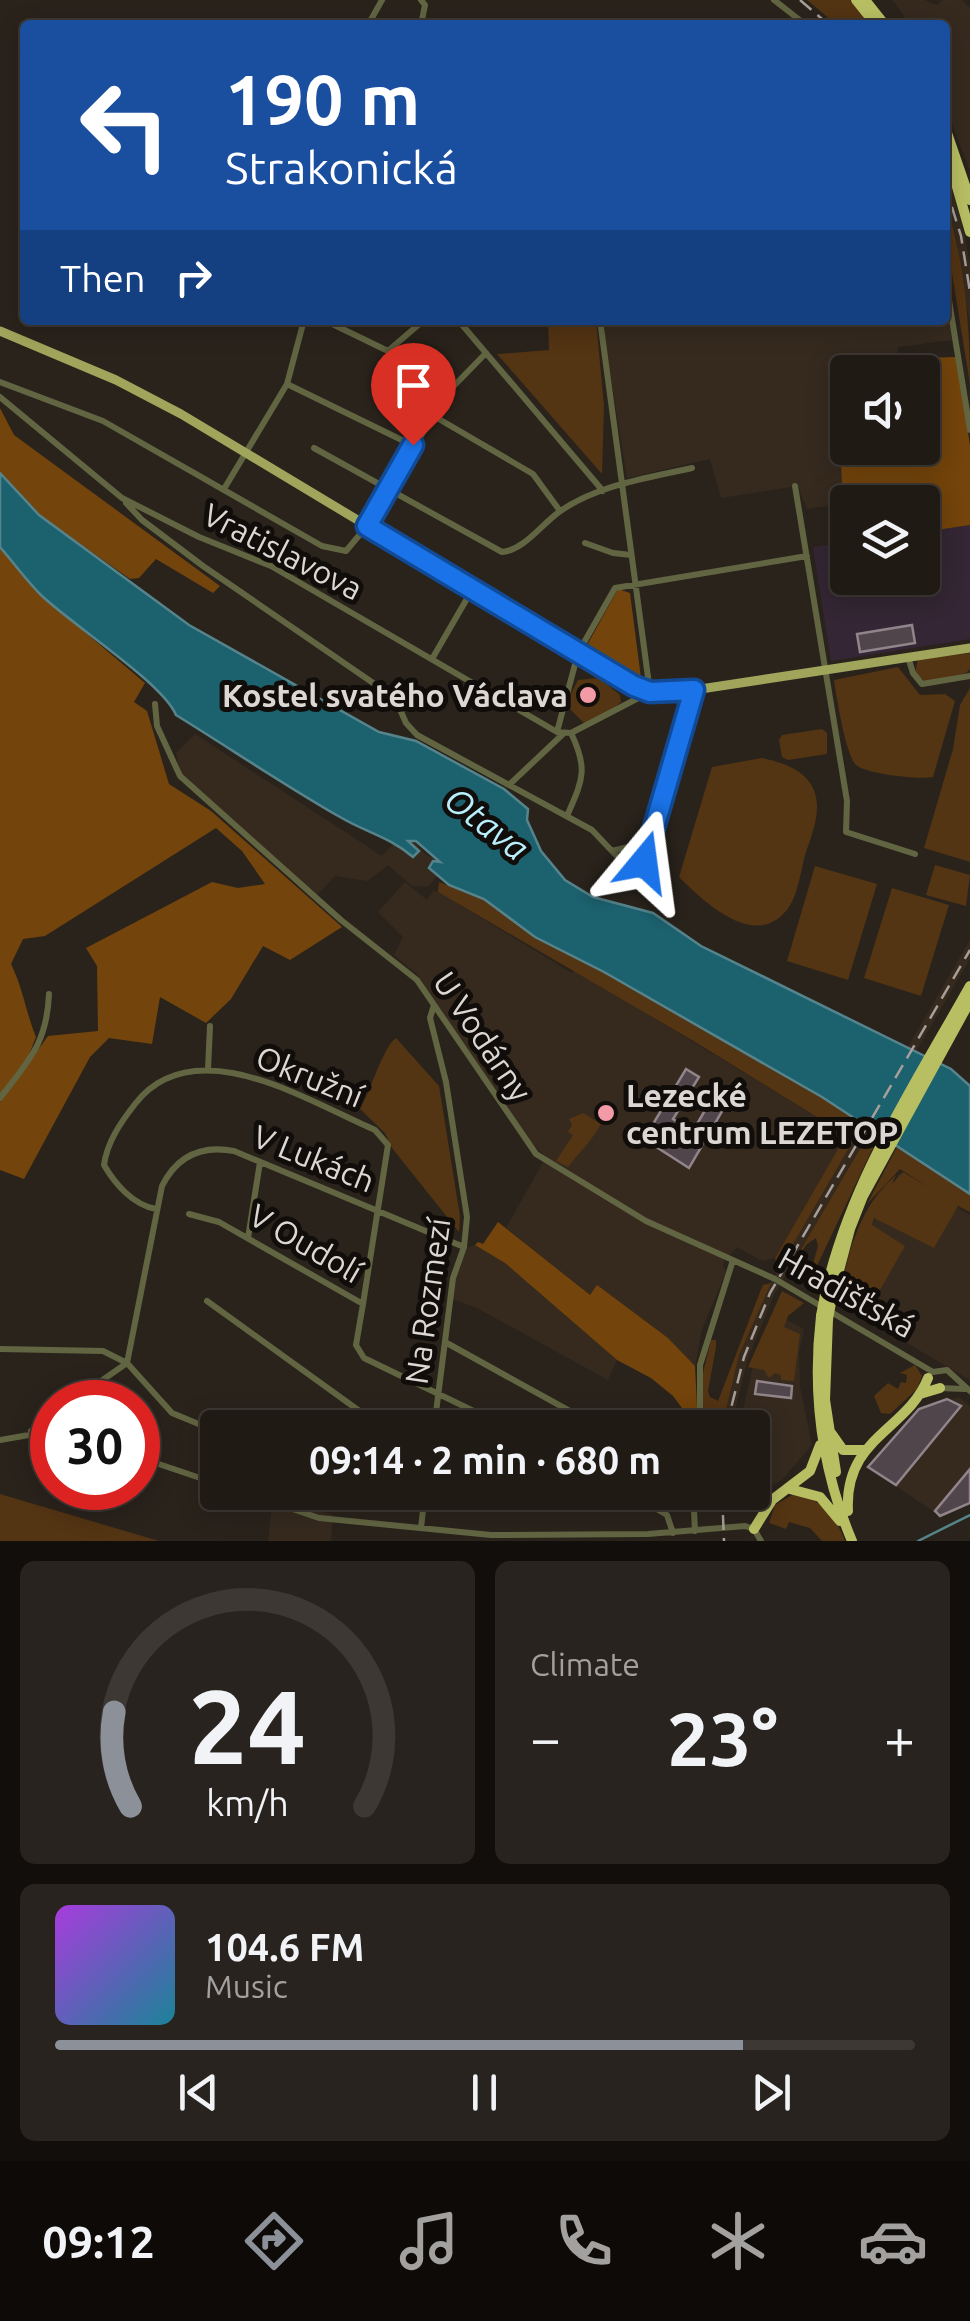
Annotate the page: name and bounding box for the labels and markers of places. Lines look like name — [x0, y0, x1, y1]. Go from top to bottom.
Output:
pin — [371, 343, 456, 446]
place label: Kostel svatého Václava — [222, 677, 568, 713]
marker: Kostel svatého Václava — [577, 684, 599, 706]
place label: Lezecké centrum LEZETOP — [626, 1077, 898, 1150]
marker: Lezecké centrum LEZETOP — [595, 1102, 617, 1124]

